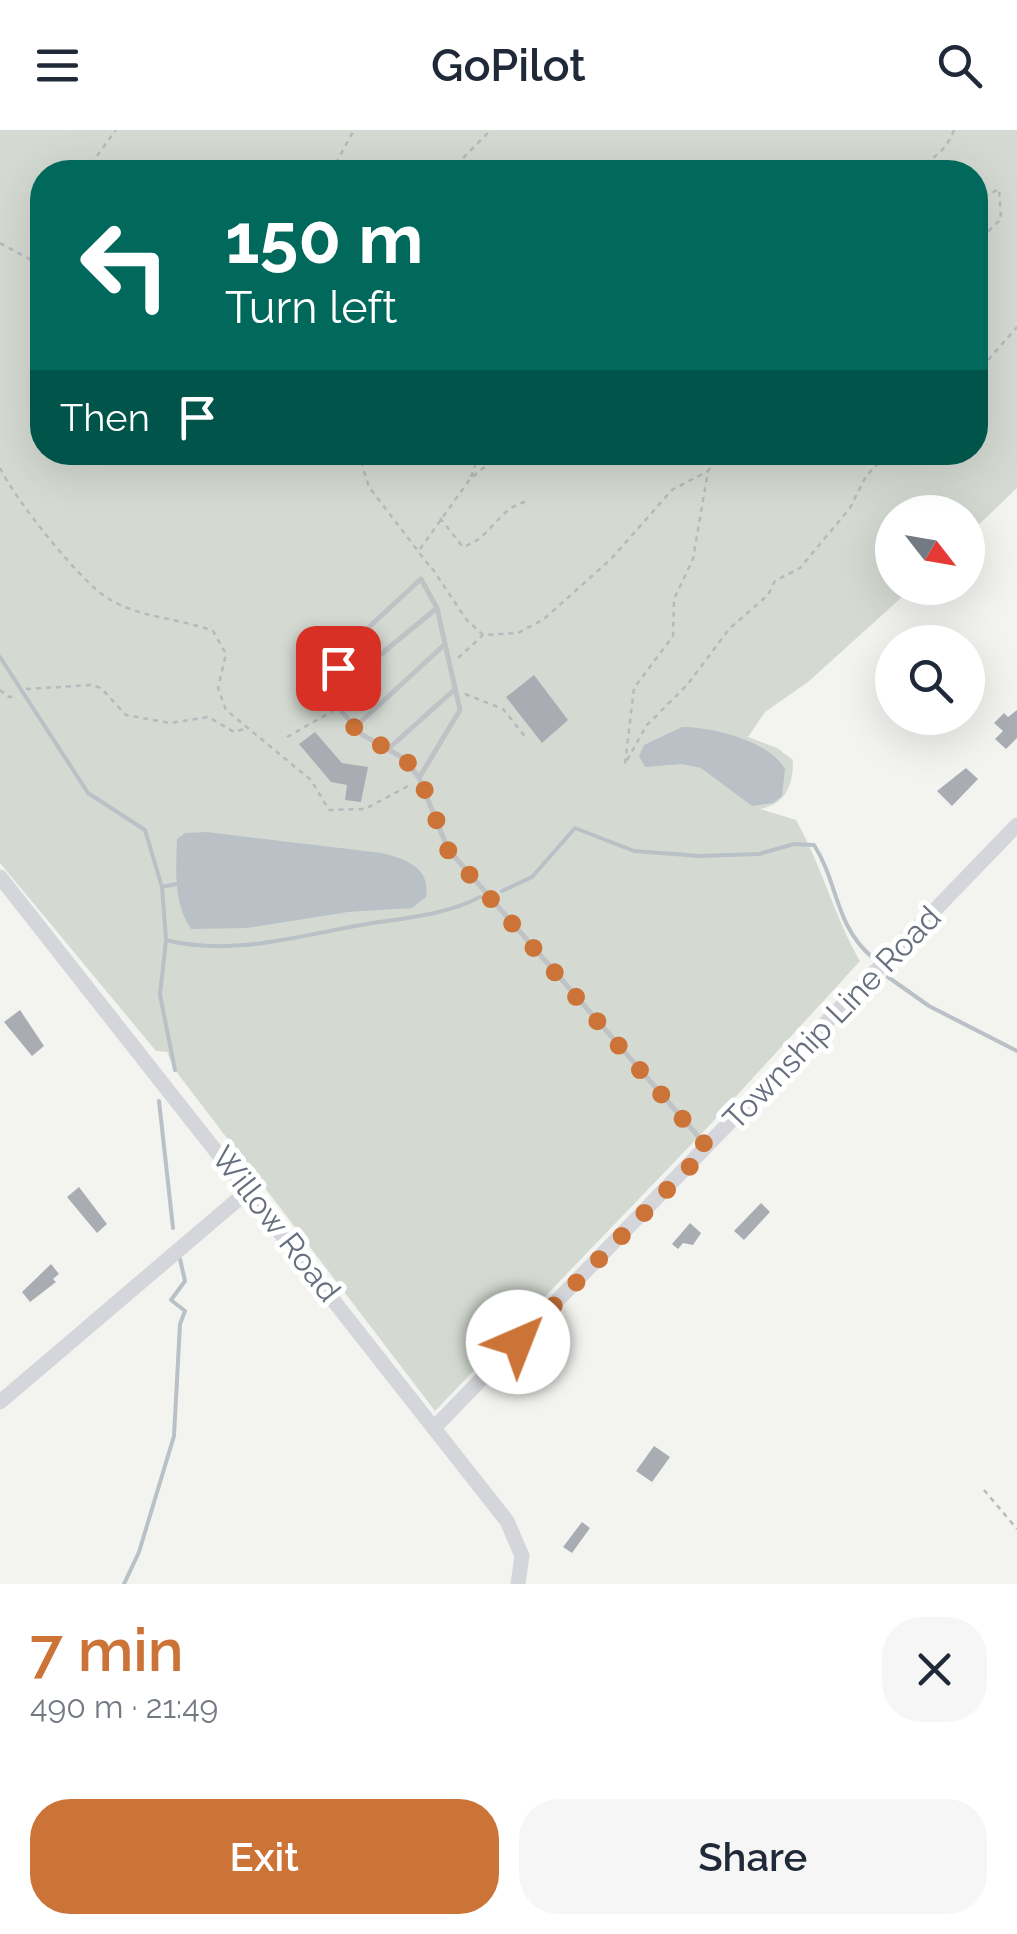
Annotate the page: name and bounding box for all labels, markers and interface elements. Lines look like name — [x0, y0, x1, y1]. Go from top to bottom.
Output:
icon: menu — [30, 38, 85, 93]
icon: search — [932, 38, 987, 93]
text: GoPilot — [431, 39, 586, 92]
text: 150 m — [225, 197, 423, 279]
icon: left — [60, 200, 190, 330]
text: Turn left — [225, 281, 397, 334]
icon: arrive — [170, 390, 225, 445]
text: Then — [60, 395, 150, 440]
north arrow — [875, 495, 985, 605]
map controls — [875, 495, 985, 735]
button: search — [875, 625, 985, 735]
pin — [296, 626, 381, 711]
icon: arrive — [311, 641, 366, 696]
street label: Township Line Road — [716, 898, 948, 1137]
street label: Willow Road — [204, 1139, 348, 1309]
position arrow — [466, 1290, 570, 1394]
text: 7 min — [30, 1615, 184, 1685]
button: close — [882, 1617, 987, 1722]
text: 490 m · 21:49 — [30, 1688, 218, 1725]
button: Exit — [30, 1799, 499, 1914]
button: Share — [519, 1799, 987, 1914]

